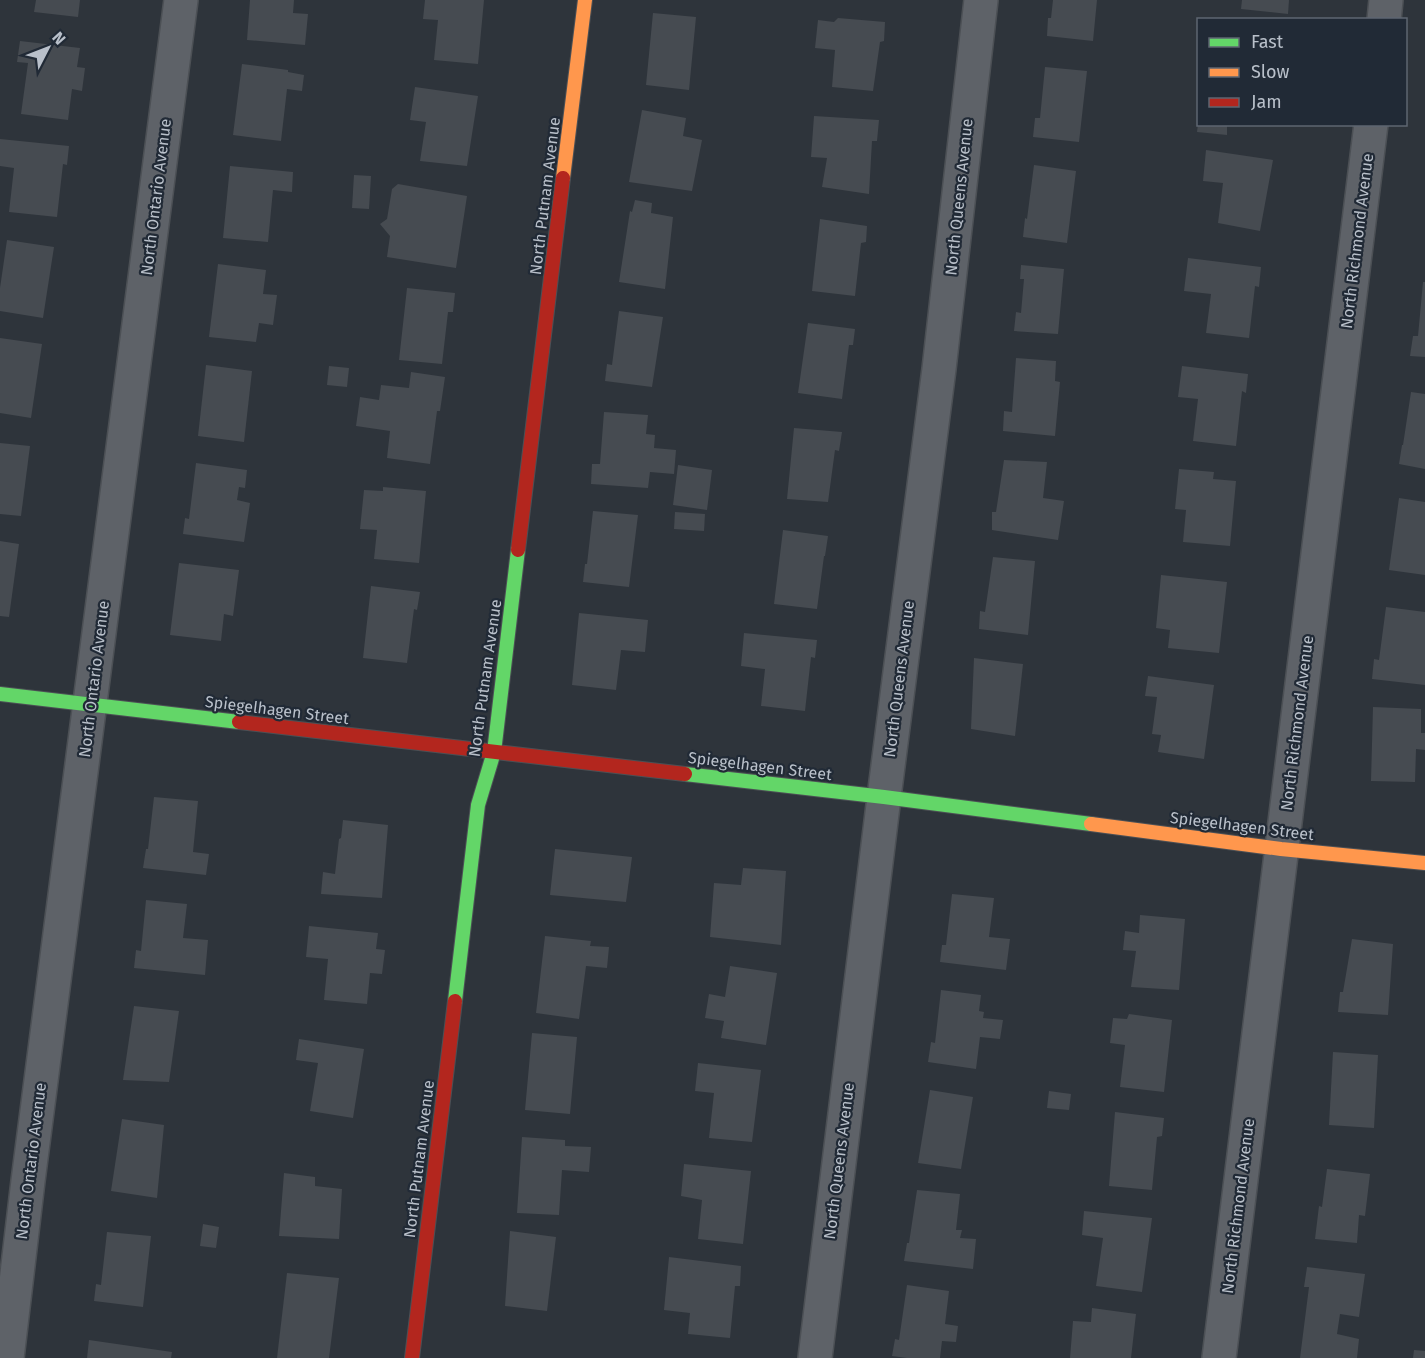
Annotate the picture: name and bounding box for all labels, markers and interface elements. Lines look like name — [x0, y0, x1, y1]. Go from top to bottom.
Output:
north arrow — [18, 18, 78, 78]
legend — [1197, 18, 1407, 126]
text: N — [48, 28, 69, 49]
text: Fast — [1251, 31, 1284, 53]
text: Slow — [1251, 61, 1290, 83]
text: Jam — [1251, 91, 1282, 113]
street label: North Putnam Avenue — [526, 116, 564, 276]
street label: North Ontario Avenue — [137, 117, 175, 277]
street label: North Queens Avenue — [941, 118, 977, 276]
street label: North Richmond Avenue — [1337, 152, 1377, 330]
street label: North Putnam Avenue — [465, 598, 505, 758]
street label: North Ontario Avenue — [75, 599, 113, 759]
street label: North Queens Avenue — [880, 600, 918, 758]
street label: North Richmond Avenue — [1277, 634, 1317, 812]
street label: Spiegelhagen Street — [204, 692, 350, 728]
street label: Spiegelhagen Street — [687, 748, 833, 784]
street label: Spiegelhagen Street — [1169, 808, 1315, 844]
street label: North Putnam Avenue — [400, 1079, 438, 1239]
street label: North Ontario Avenue — [12, 1081, 50, 1241]
street label: North Queens Avenue — [820, 1082, 858, 1240]
street label: North Richmond Avenue — [1218, 1117, 1258, 1295]

